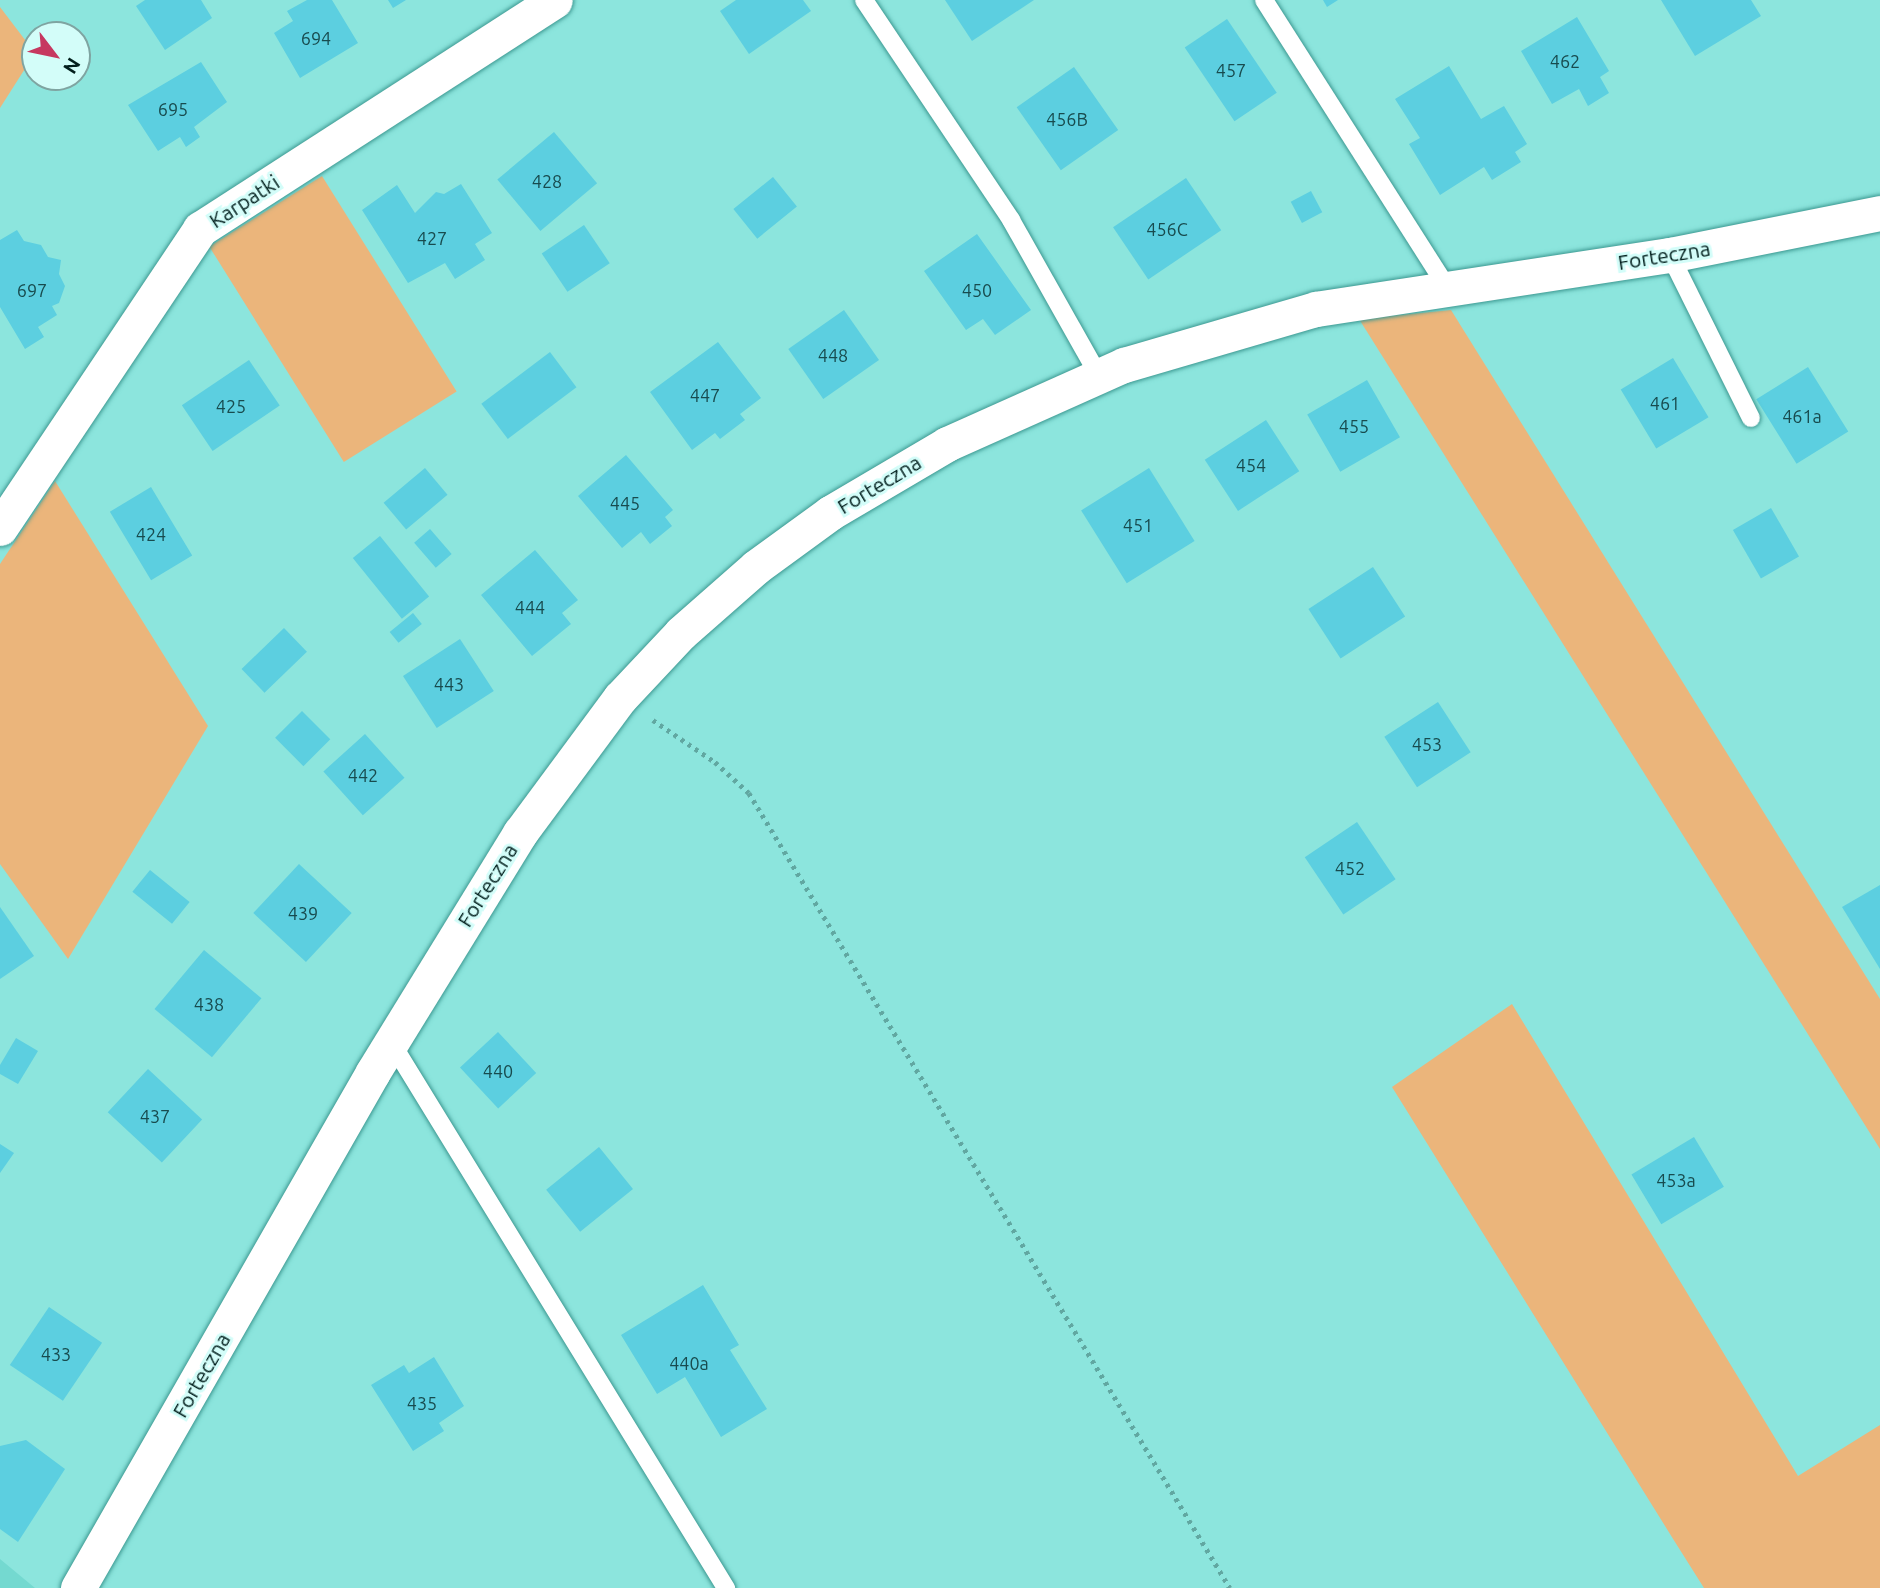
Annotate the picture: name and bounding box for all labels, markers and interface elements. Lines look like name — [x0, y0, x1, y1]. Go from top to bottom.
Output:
north arrow — [21, 21, 91, 91]
house number: 694 — [301, 27, 331, 49]
house number: 462 — [1550, 50, 1580, 72]
text: N — [59, 54, 85, 78]
house number: 457 — [1216, 59, 1246, 81]
house number: 695 — [158, 98, 188, 120]
house number: 456B — [1046, 108, 1088, 130]
street label: Karpatki — [204, 169, 284, 233]
house number: 428 — [532, 170, 562, 192]
house number: 456C — [1146, 218, 1188, 240]
house number: 427 — [417, 227, 447, 249]
street label: Forteczna — [1616, 235, 1712, 275]
house number: 697 — [17, 279, 47, 301]
house number: 450 — [962, 279, 992, 301]
house number: 448 — [818, 344, 848, 366]
house number: 447 — [690, 384, 720, 406]
house number: 461 — [1650, 392, 1680, 414]
house number: 425 — [216, 395, 246, 417]
house number: 461a — [1782, 405, 1822, 427]
house number: 455 — [1339, 415, 1369, 437]
street label: Forteczna — [833, 449, 925, 519]
house number: 454 — [1236, 454, 1266, 476]
house number: 445 — [610, 492, 640, 514]
house number: 451 — [1123, 514, 1153, 536]
house number: 424 — [136, 523, 166, 545]
house number: 444 — [515, 596, 545, 618]
house number: 443 — [434, 673, 464, 695]
house number: 453 — [1412, 733, 1442, 755]
house number: 442 — [348, 764, 378, 786]
street label: Forteczna — [452, 839, 522, 931]
house number: 452 — [1335, 857, 1365, 879]
house number: 439 — [288, 902, 318, 924]
house number: 438 — [194, 993, 224, 1015]
house number: 440 — [483, 1060, 513, 1082]
house number: 437 — [140, 1105, 170, 1127]
house number: 453a — [1656, 1169, 1696, 1191]
street label: Forteczna — [167, 1328, 235, 1422]
house number: 433 — [41, 1343, 71, 1365]
house number: 440a — [669, 1352, 709, 1374]
house number: 435 — [407, 1392, 437, 1414]

